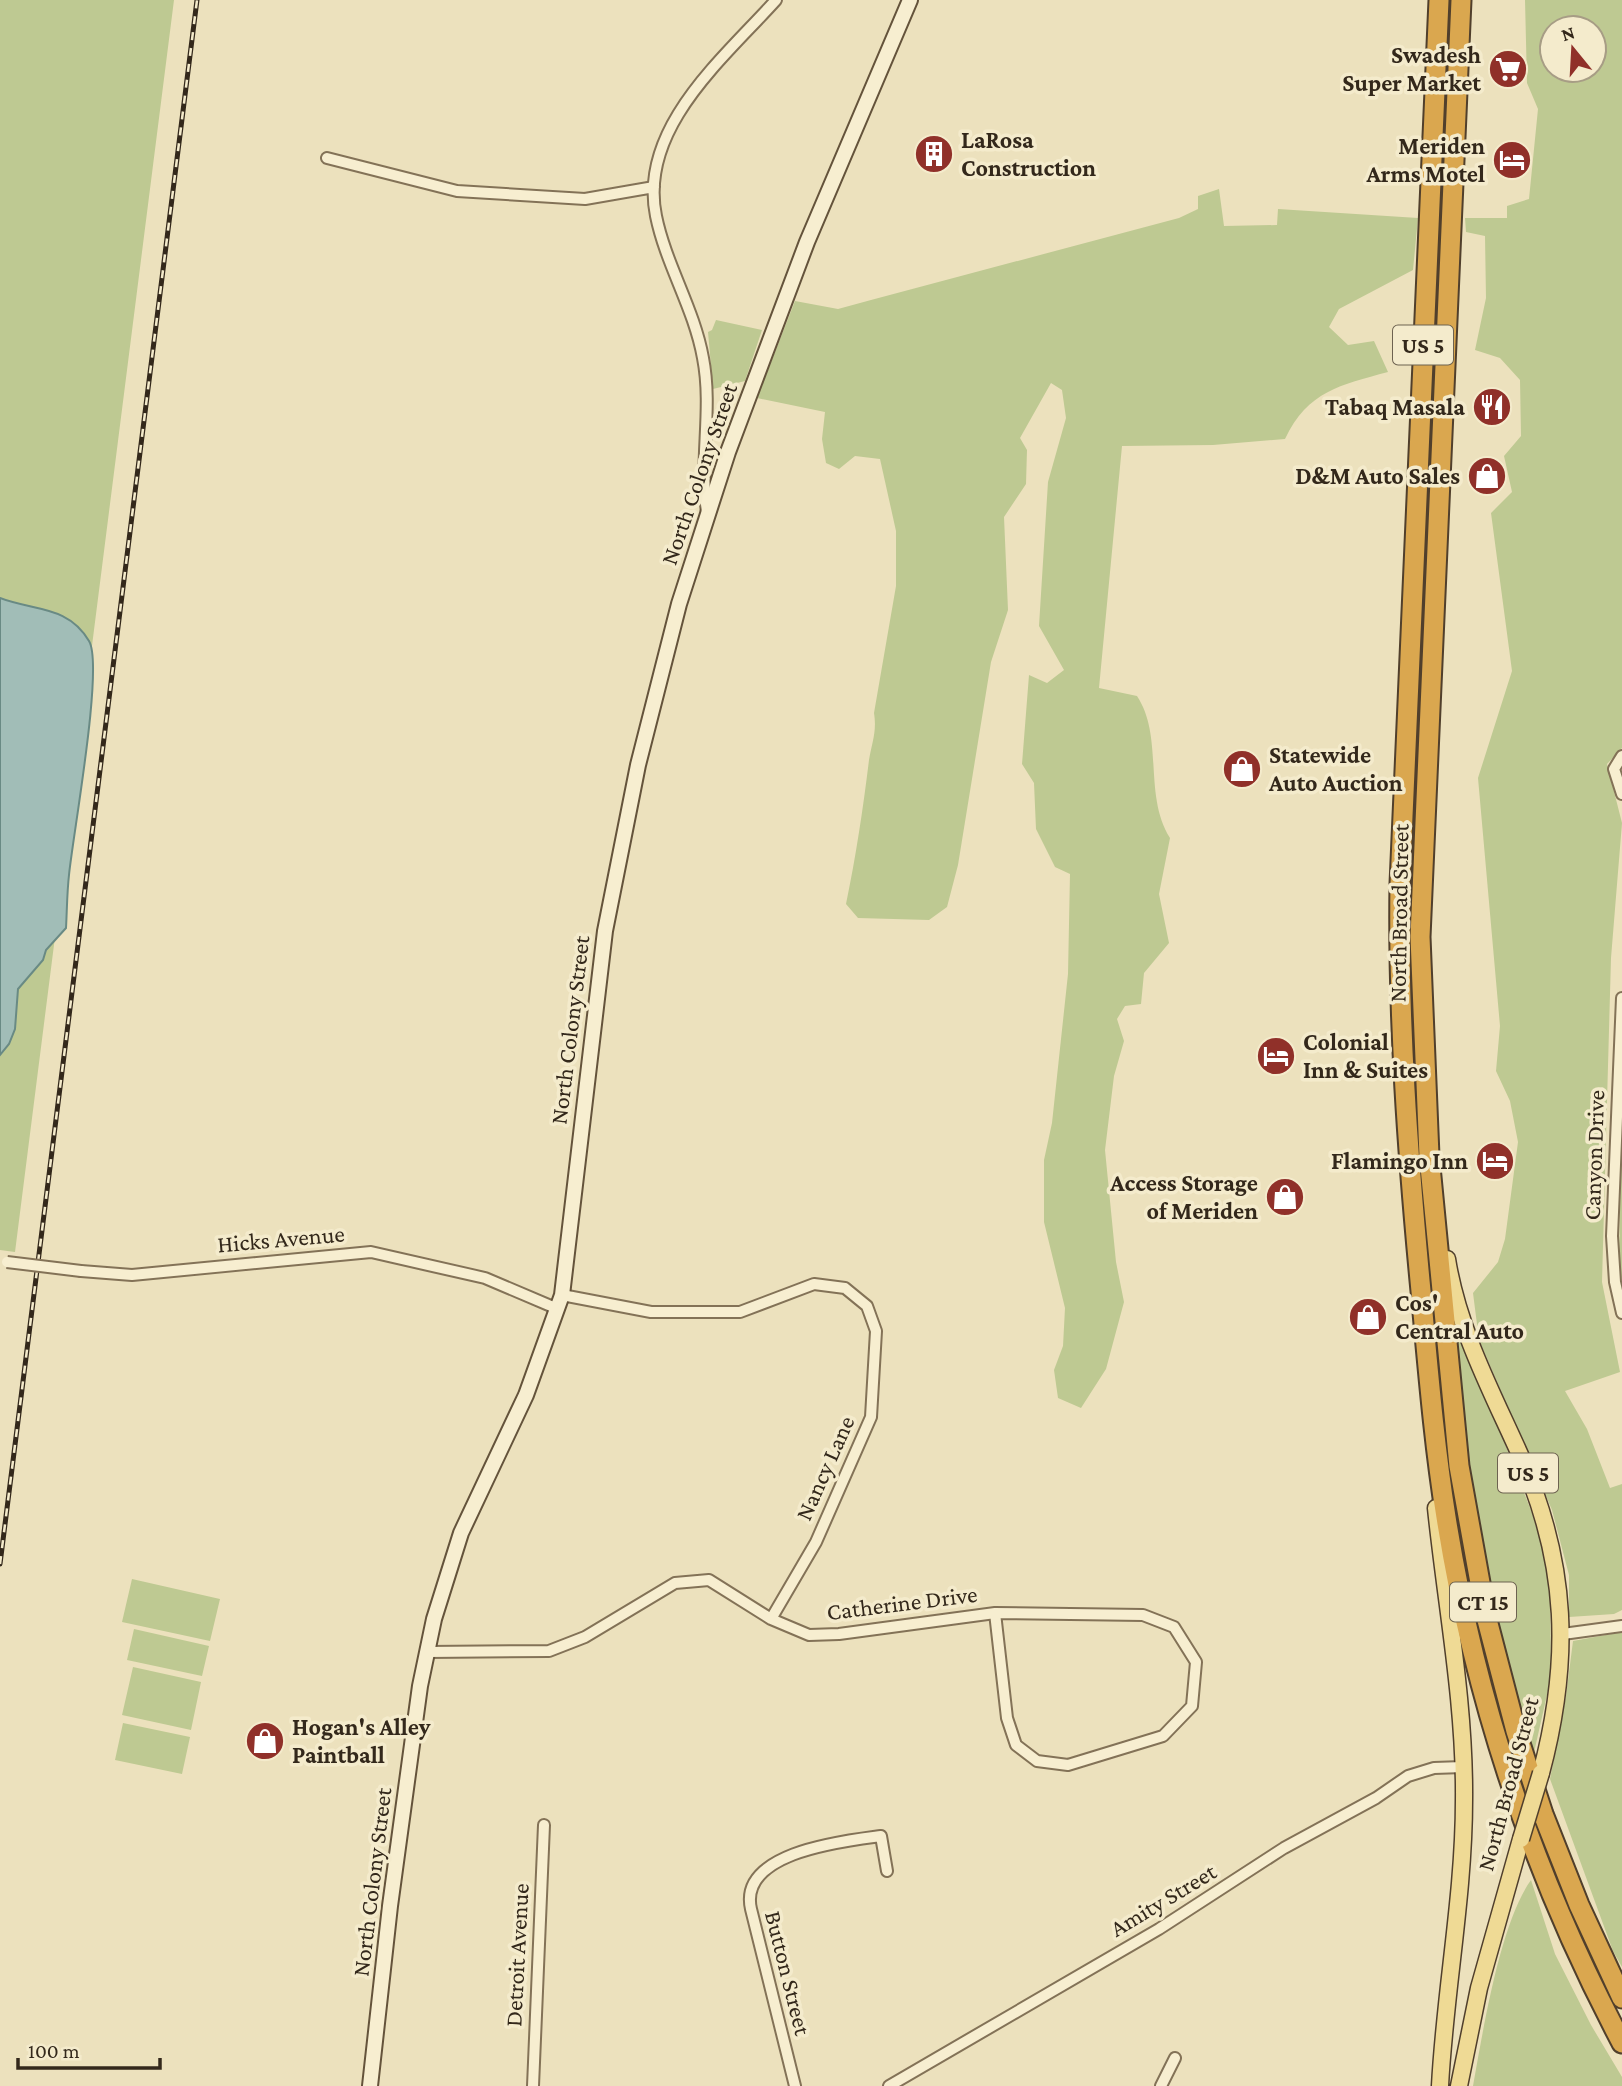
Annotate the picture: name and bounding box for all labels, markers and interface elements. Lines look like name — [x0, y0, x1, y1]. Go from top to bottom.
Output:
north arrow — [1538, 14, 1608, 84]
text: N — [1558, 21, 1577, 45]
place label: Swadesh Super Market — [1342, 41, 1481, 96]
supermarket icon: Swadesh Super Market — [1487, 48, 1529, 90]
place label: LaRosa Construction — [961, 126, 1096, 181]
place label: Meriden Arms Motel — [1366, 132, 1485, 187]
building icon: LaRosa Construction — [913, 133, 955, 175]
hotel icon: Meriden Arms Motel — [1491, 139, 1533, 181]
road number: US 5 — [1393, 326, 1453, 364]
street label: North Colony Street — [655, 379, 743, 568]
restaurant icon: Tabaq Masala — [1471, 386, 1513, 428]
place label: Tabaq Masala — [1325, 393, 1465, 420]
shop icon: D&M Auto Sales — [1466, 455, 1508, 497]
place label: D&M Auto Sales — [1295, 462, 1460, 489]
place label: Statewide Auto Auction — [1268, 741, 1403, 796]
shop icon: Statewide Auto Auction — [1221, 748, 1263, 790]
street label: North Broad Street — [1383, 822, 1414, 1003]
street label: North Colony Street — [545, 933, 595, 1126]
place label: Colonial Inn & Suites — [1303, 1028, 1428, 1083]
hotel icon: Colonial Inn & Suites — [1255, 1035, 1297, 1077]
street label: Canyon Drive — [1578, 1089, 1609, 1221]
hotel icon: Flamingo Inn — [1474, 1140, 1516, 1182]
place label: Flamingo Inn — [1331, 1147, 1468, 1174]
place label: Access Storage of Meriden — [1109, 1169, 1258, 1224]
shop icon: Access Storage of Meriden — [1264, 1176, 1306, 1218]
street label: Hicks Avenue — [216, 1219, 346, 1258]
place label: Cos' Central Auto — [1395, 1289, 1524, 1344]
shop icon: Cos' Central Auto — [1347, 1296, 1389, 1338]
street label: Nancy Lane — [789, 1411, 860, 1524]
road number: US 5 — [1498, 1454, 1558, 1492]
street label: Catherine Drive — [825, 1580, 979, 1625]
road number: CT 15 — [1450, 1582, 1516, 1622]
street label: North Broad Street — [1471, 1693, 1544, 1874]
place label: Hogan's Alley Paintball — [292, 1713, 431, 1768]
shop icon: Hogan's Alley Paintball — [244, 1720, 286, 1762]
street label: North Colony Street — [347, 1785, 397, 1978]
street label: Amity Street — [1105, 1857, 1222, 1942]
street label: Detroit Avenue — [499, 1882, 534, 2027]
street label: Button Street — [760, 1908, 817, 2039]
scale bar — [18, 2026, 159, 2070]
text: 100 m — [28, 2039, 80, 2063]

